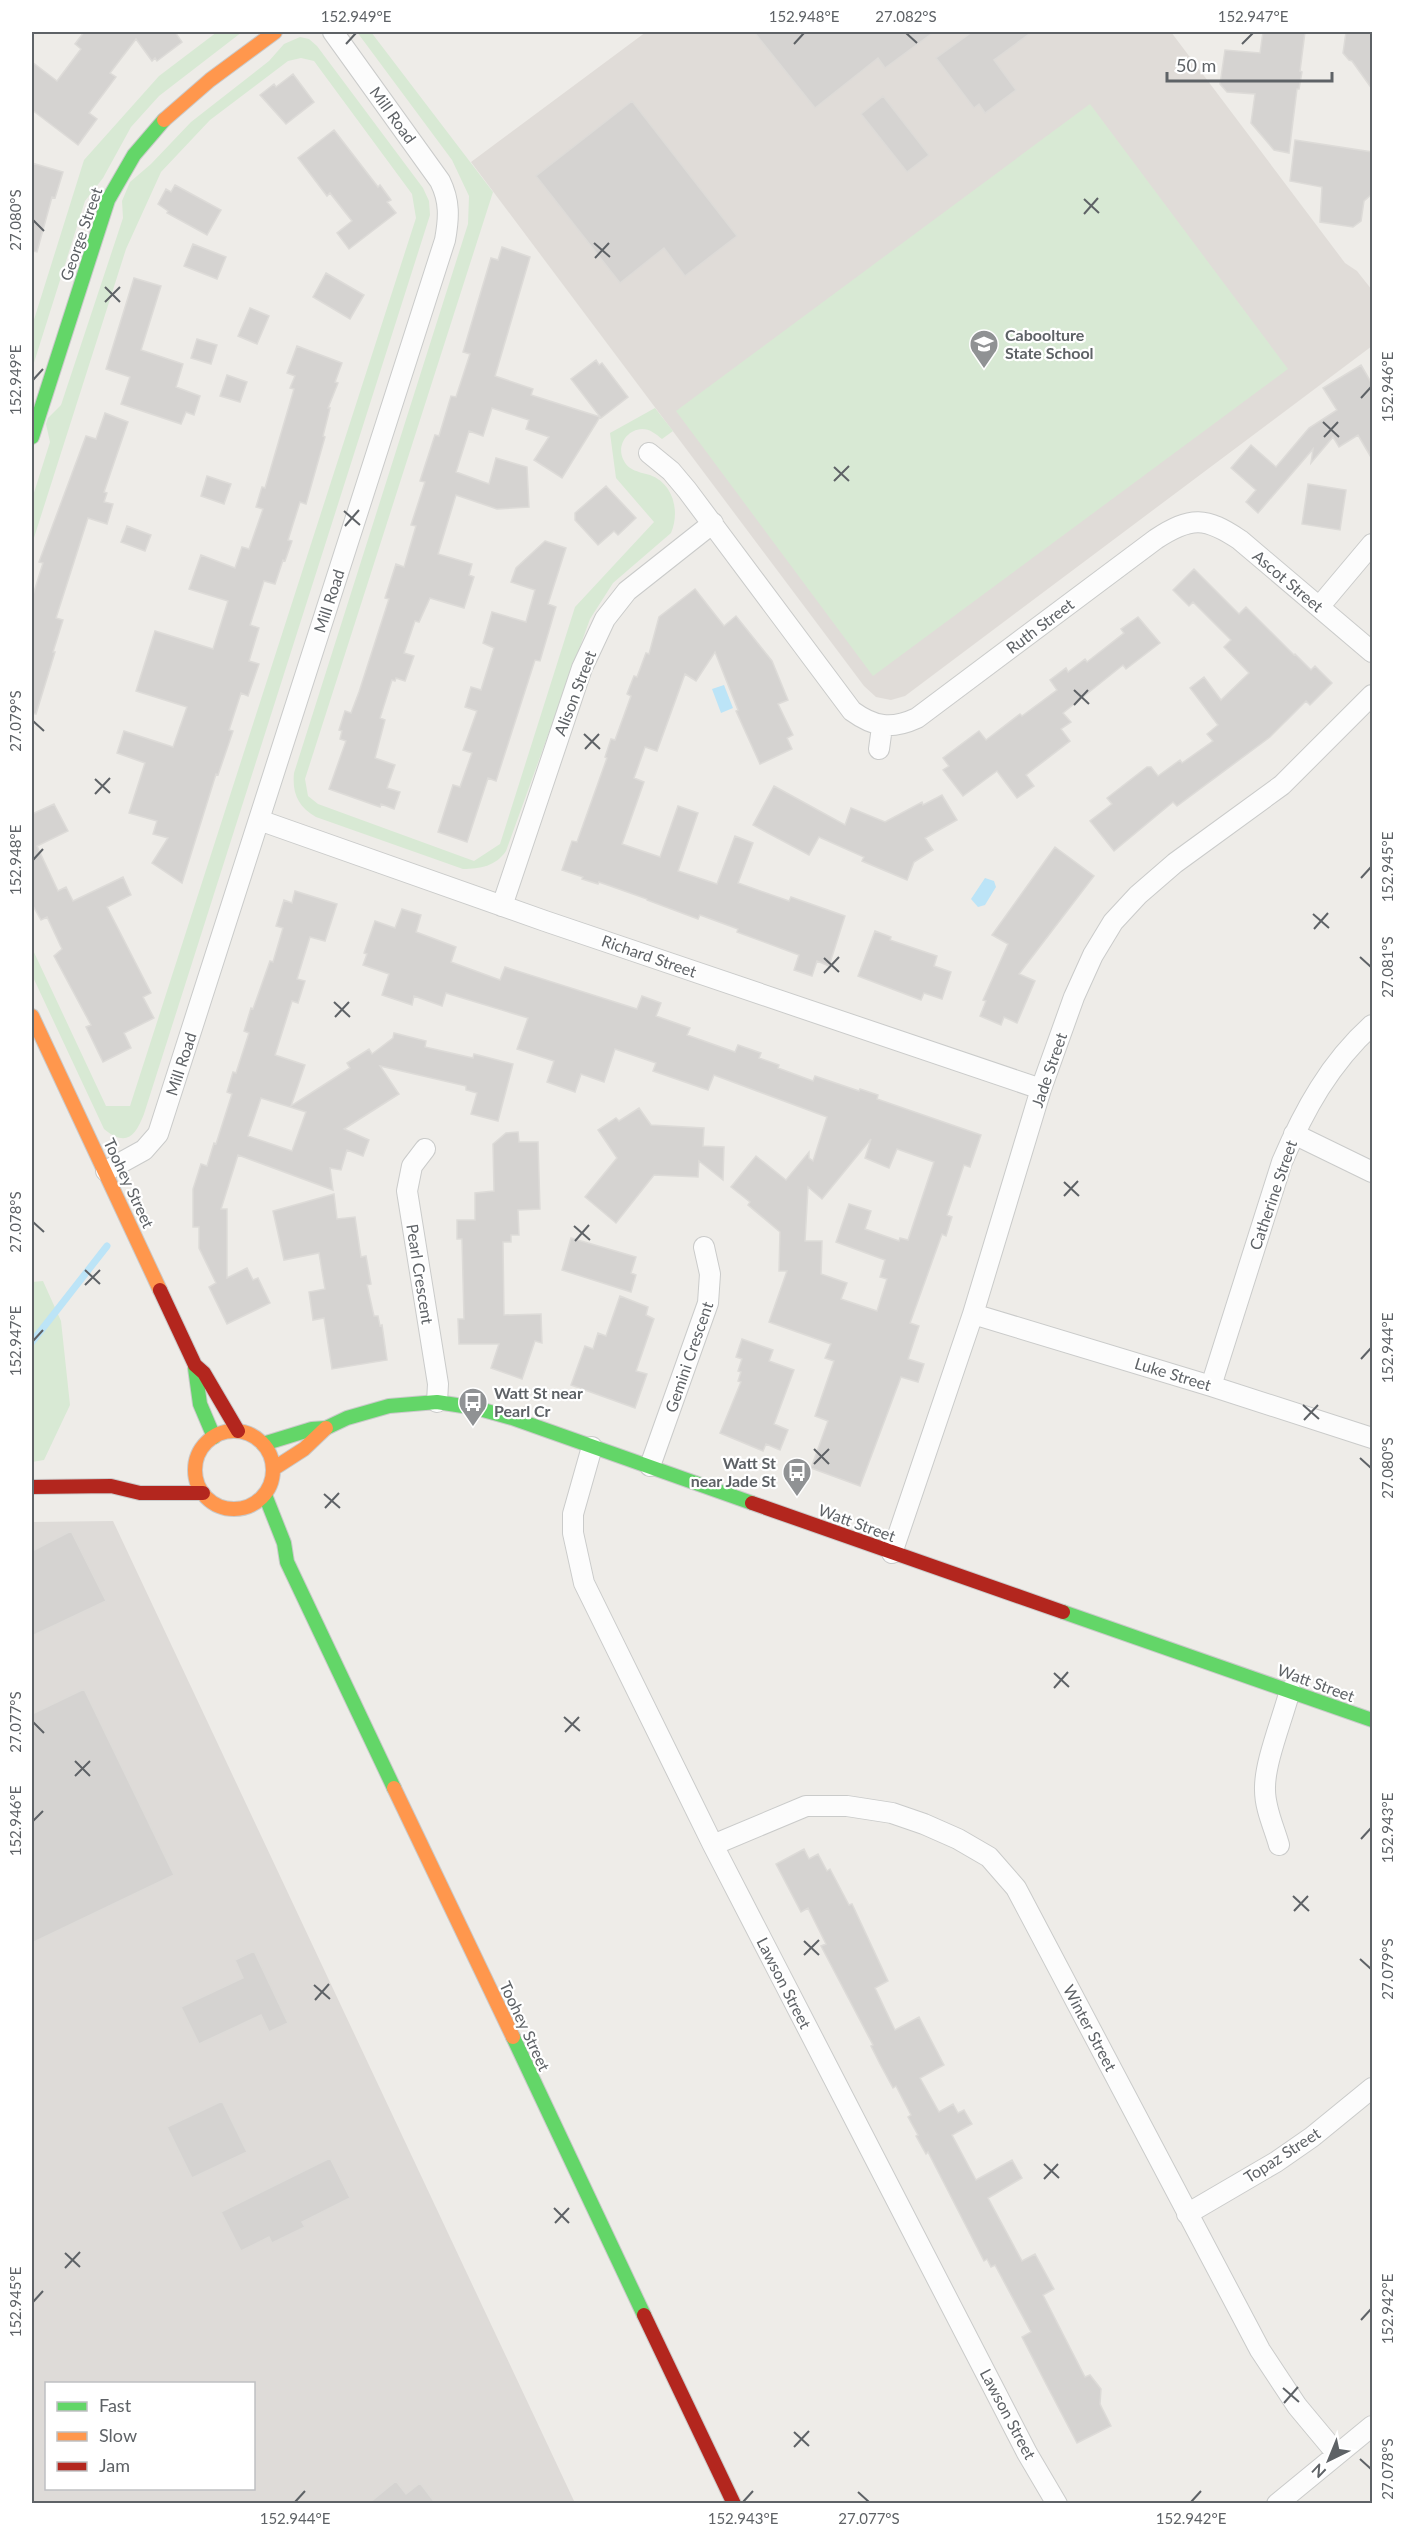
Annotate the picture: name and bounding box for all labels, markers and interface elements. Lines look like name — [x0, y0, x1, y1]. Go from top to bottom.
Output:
text: 152.949°E — [321, 7, 391, 25]
text: 152.948°E — [769, 7, 839, 25]
text: 27.082°S — [875, 7, 937, 25]
text: 152.947°E — [1218, 7, 1288, 25]
scale bar — [1167, 45, 1332, 83]
text: 50 m — [1176, 54, 1216, 76]
street label: Mill Road — [366, 83, 420, 147]
street label: George Street — [56, 184, 105, 283]
text: 27.080°S — [6, 189, 24, 251]
place label: Caboolture State School — [1005, 325, 1094, 362]
school or university icon: Caboolture State School — [968, 328, 1000, 370]
text: 152.949°E — [6, 345, 24, 415]
text: 152.946°E — [1378, 352, 1396, 422]
street label: Ascot Street — [1249, 546, 1328, 616]
street label: Mill Road — [309, 567, 348, 635]
street label: Ruth Street — [1002, 594, 1077, 657]
street label: Alison Street — [550, 647, 600, 738]
text: 27.079°S — [6, 690, 24, 752]
text: 152.948°E — [6, 825, 24, 895]
text: 152.945°E — [1378, 832, 1396, 902]
street label: Richard Street — [599, 930, 699, 981]
text: 27.081°S — [1378, 936, 1396, 998]
street label: Mill Road — [161, 1030, 200, 1098]
street label: Jade Street — [1027, 1030, 1070, 1110]
street label: Toohey Street — [100, 1135, 159, 1231]
street label: Catherine Street — [1245, 1137, 1300, 1252]
text: 27.078°S — [6, 1191, 24, 1253]
street label: Pearl Crescent — [403, 1222, 438, 1326]
street label: Gemini Crescent — [661, 1299, 716, 1415]
text: 152.947°E — [6, 1306, 24, 1376]
text: 152.944°E — [1378, 1313, 1396, 1383]
street label: Luke Street — [1133, 1353, 1214, 1394]
place label: Watt St near Pearl Cr — [494, 1383, 583, 1420]
bus stop icon: Watt St near Pearl Cr — [457, 1386, 489, 1428]
text: 27.080°S — [1378, 1437, 1396, 1499]
place label: Watt St near Jade St — [691, 1453, 776, 1490]
bus stop icon: Watt St near Jade St — [781, 1456, 813, 1498]
street label: Watt Street — [816, 1500, 899, 1545]
street label: Watt Street — [1275, 1660, 1358, 1705]
text: 27.077°S — [6, 1691, 24, 1753]
text: 152.946°E — [6, 1786, 24, 1856]
text: 152.943°E — [1378, 1793, 1396, 1863]
street label: Lawson Street — [753, 1934, 816, 2032]
text: 27.079°S — [1378, 1938, 1396, 2000]
street label: Toohey Street — [496, 1978, 555, 2074]
street label: Winter Street — [1060, 1981, 1121, 2074]
street label: Topaz Street — [1240, 2123, 1324, 2186]
text: 152.945°E — [6, 2267, 24, 2337]
text: 152.942°E — [1378, 2274, 1396, 2344]
street label: Lawson Street — [977, 2365, 1040, 2463]
legend — [45, 2382, 255, 2490]
text: Fast — [99, 2394, 132, 2416]
text: Slow — [99, 2424, 137, 2446]
north arrow — [1299, 2430, 1359, 2490]
text: 27.078°S — [1378, 2438, 1396, 2500]
text: Jam — [99, 2454, 130, 2476]
text: N — [1307, 2460, 1329, 2482]
text: 152.944°E — [260, 2509, 330, 2527]
text: 152.943°E — [708, 2509, 778, 2527]
text: 27.077°S — [838, 2509, 900, 2527]
text: 152.942°E — [1156, 2509, 1226, 2527]

